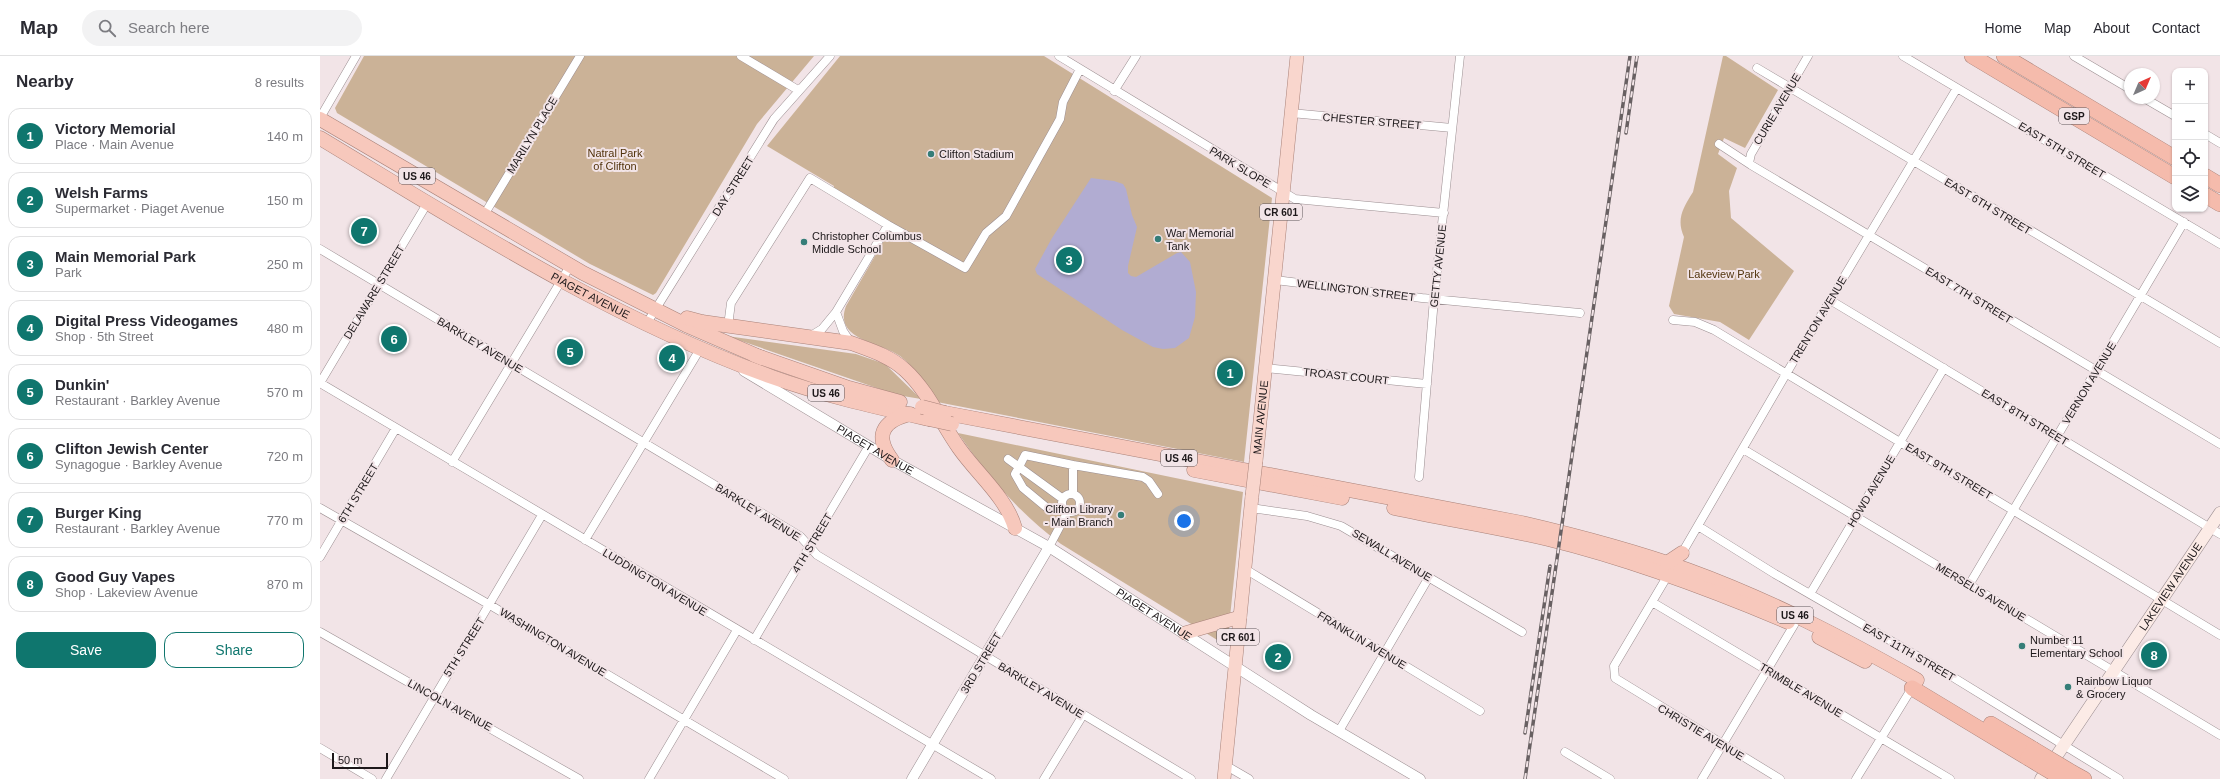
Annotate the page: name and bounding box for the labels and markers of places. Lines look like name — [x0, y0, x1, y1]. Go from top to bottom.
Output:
place label: Clifton Stadium — [939, 148, 1014, 160]
marker: Clifton Stadium — [926, 149, 936, 159]
pin: 7 — [351, 216, 377, 246]
place label: War Memorial Tank — [1166, 227, 1234, 252]
place label: Christopher Columbus Middle School — [812, 230, 922, 255]
marker: War Memorial Tank — [1153, 234, 1163, 244]
marker: Christopher Columbus Middle School — [799, 237, 809, 247]
pin: 3 — [1056, 245, 1082, 275]
pin: 6 — [381, 324, 407, 354]
pin: 5 — [557, 337, 583, 367]
pin: 4 — [659, 343, 685, 373]
pin: 1 — [1217, 358, 1243, 388]
place label: Clifton Library - Main Branch — [1045, 503, 1113, 528]
marker: Clifton Library - Main Branch — [1116, 510, 1126, 520]
place label: Number 11 Elementary School — [2030, 634, 2122, 659]
pin: 8 — [2141, 640, 2167, 670]
marker: Number 11 Elementary School — [2017, 641, 2027, 651]
pin: 2 — [1265, 642, 1291, 672]
place label: Rainbow Liquor & Grocery — [2076, 675, 2153, 700]
marker: Rainbow Liquor & Grocery — [2063, 682, 2073, 692]

